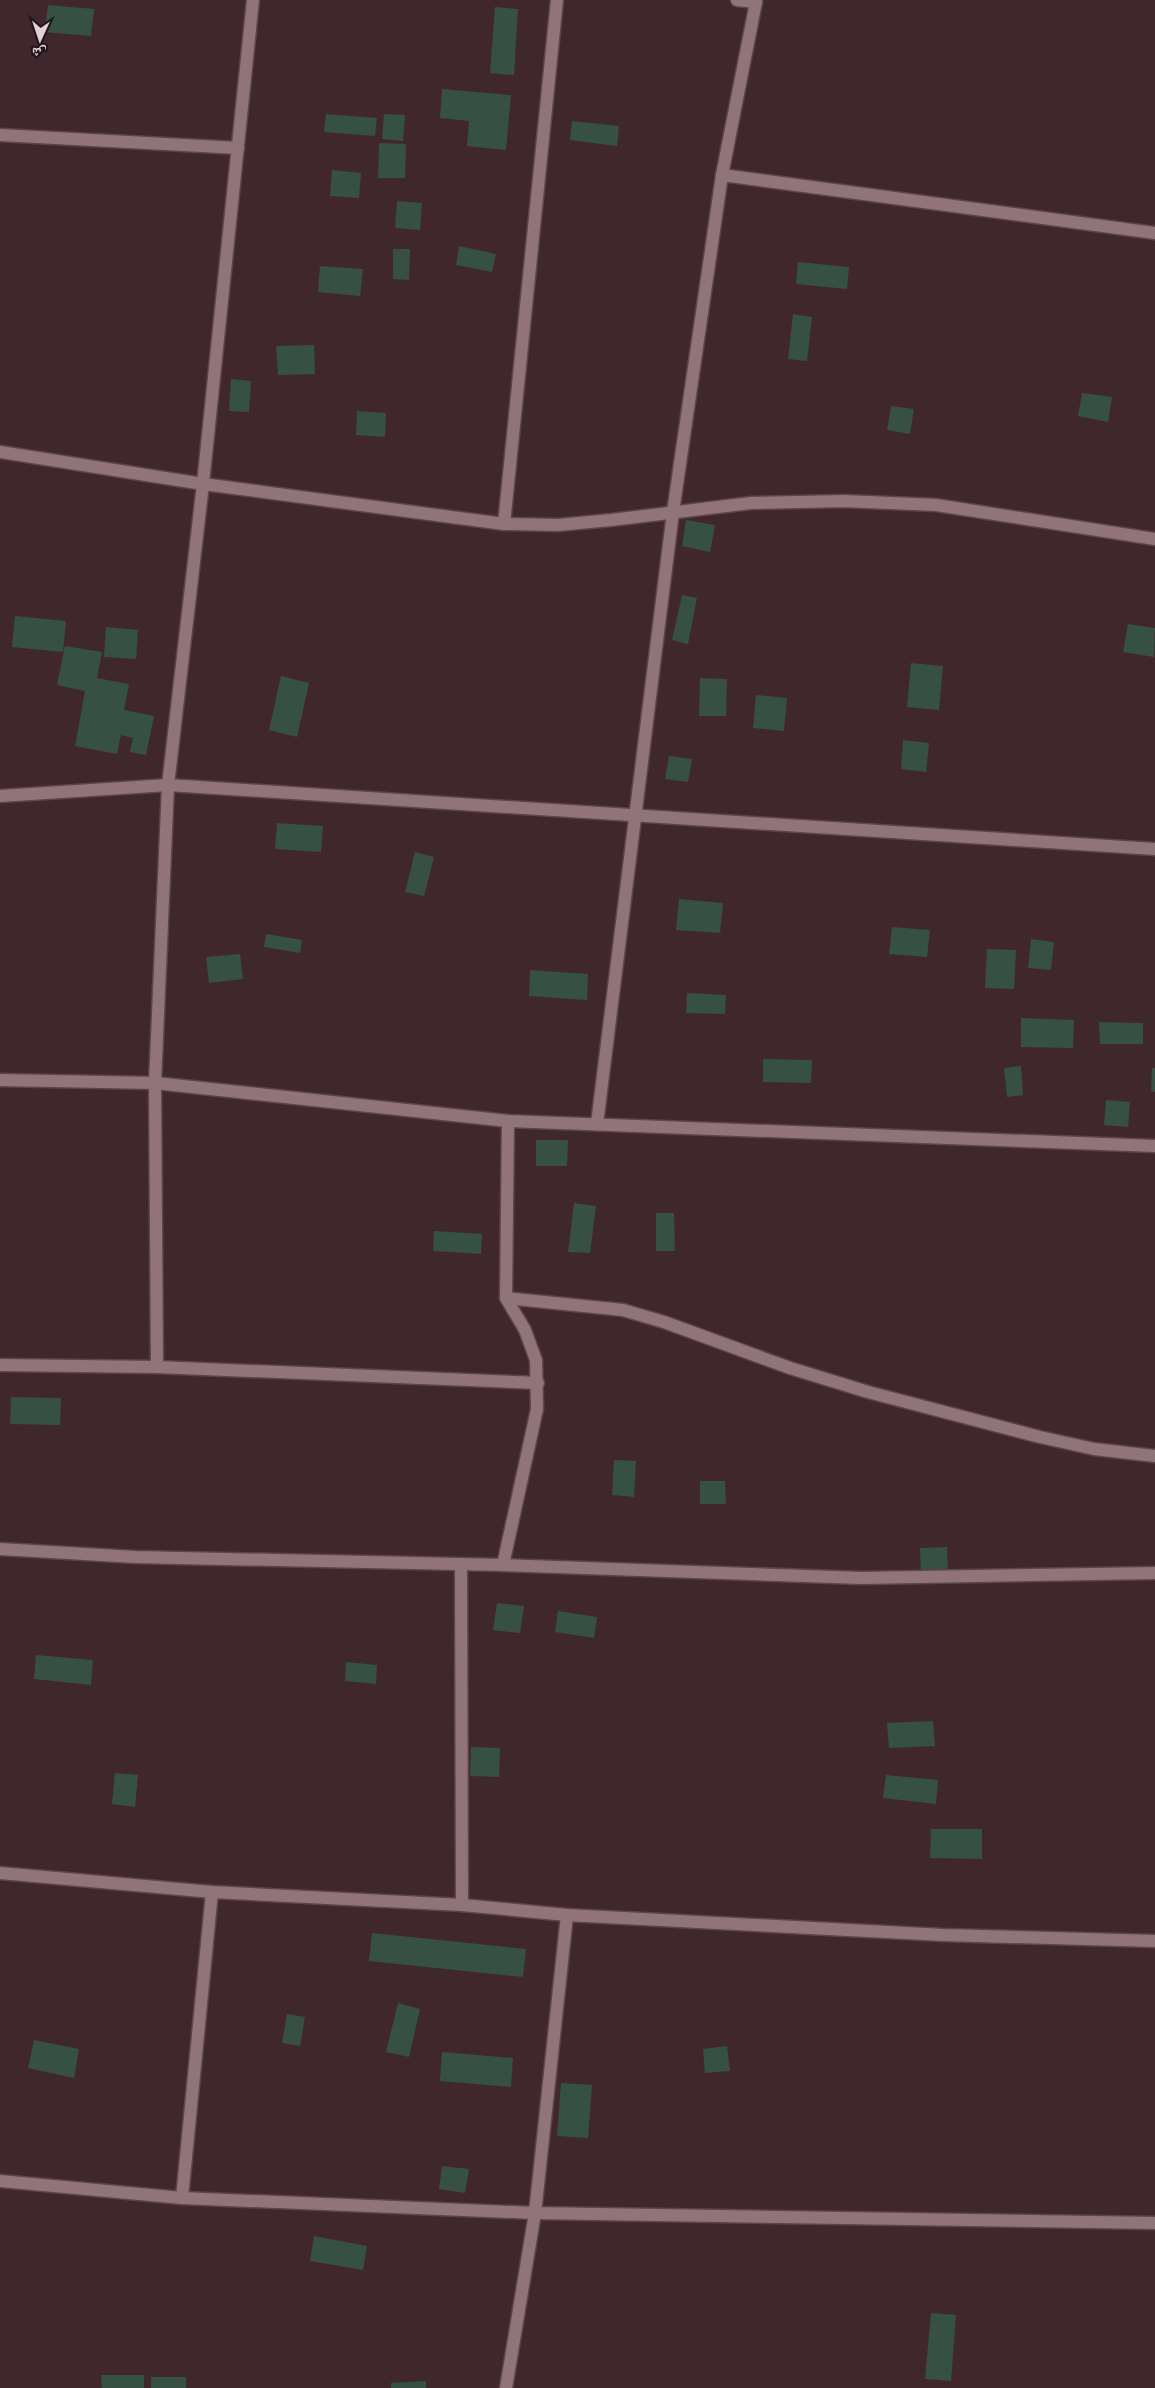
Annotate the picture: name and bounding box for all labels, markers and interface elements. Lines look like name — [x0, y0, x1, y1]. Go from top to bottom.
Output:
north arrow — [15, 15, 65, 65]
text: ش — [31, 44, 47, 61]

